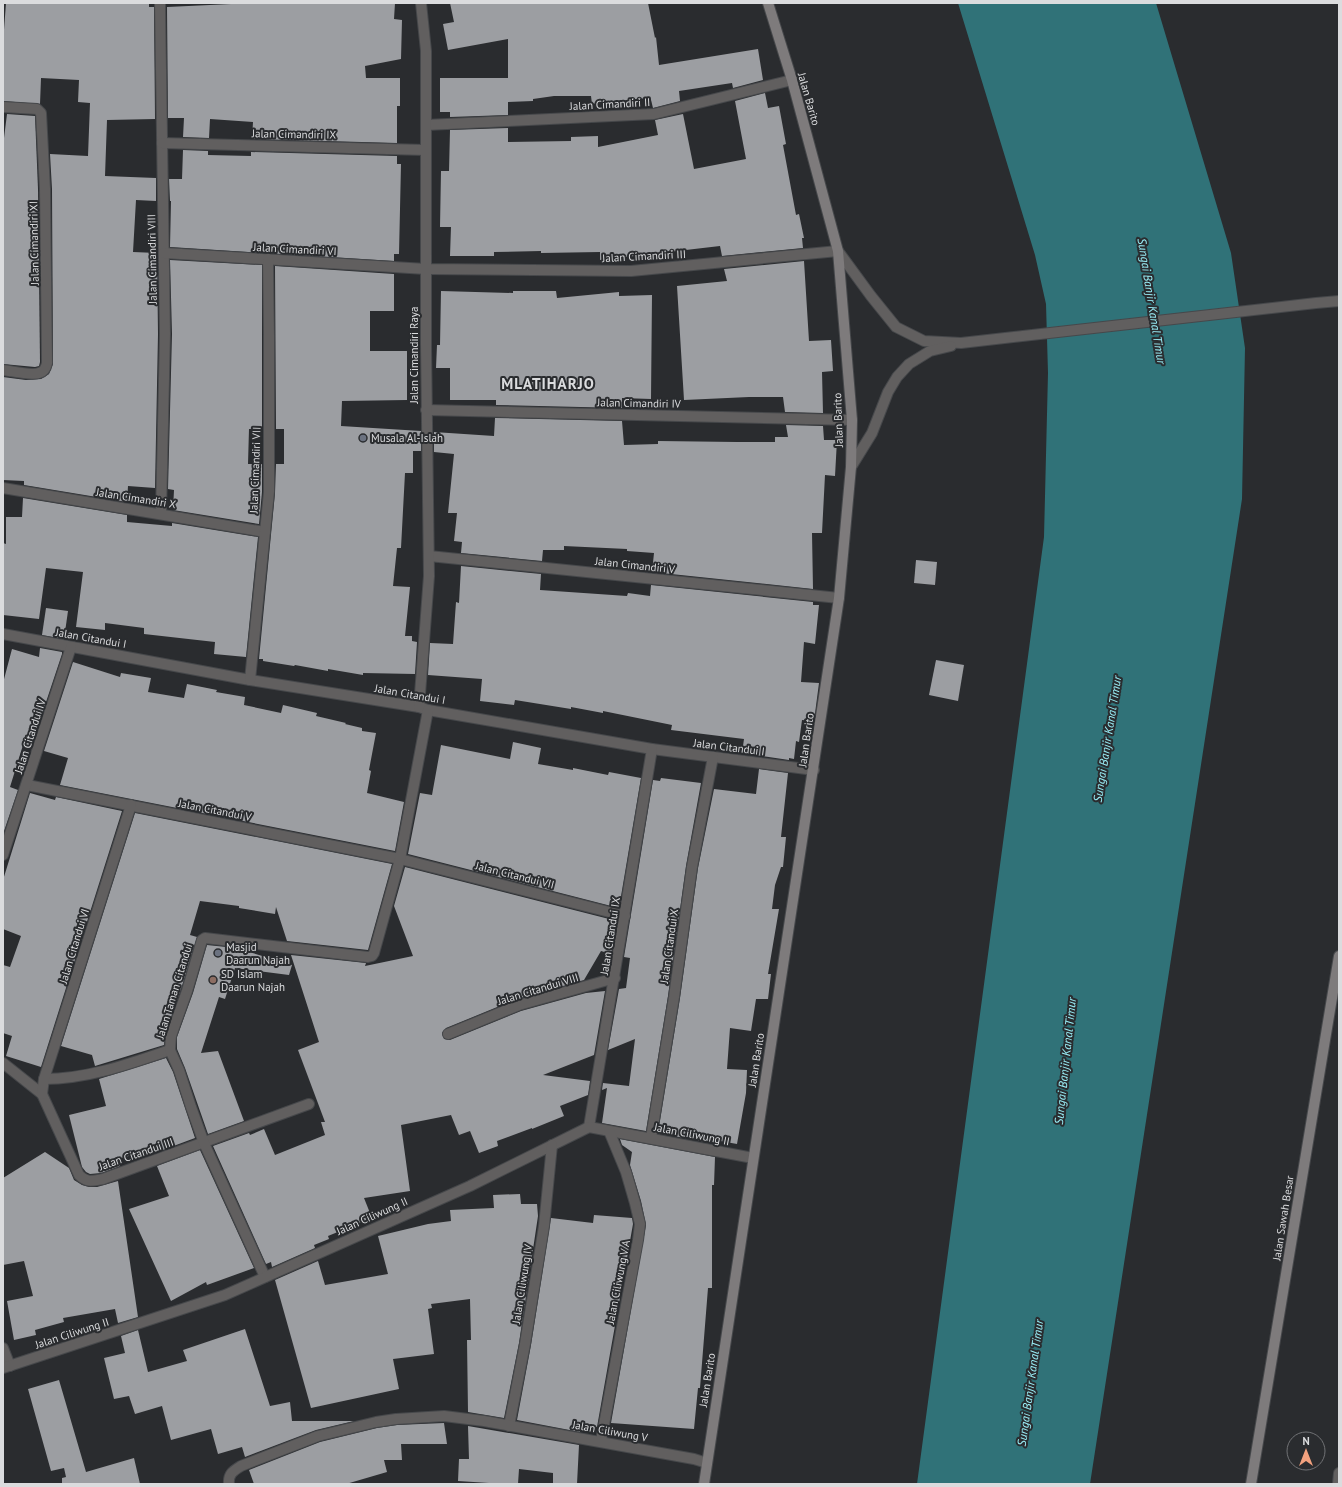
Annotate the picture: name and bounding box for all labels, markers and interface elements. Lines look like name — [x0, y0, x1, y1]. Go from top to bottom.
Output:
street label: Jalan Barito — [795, 70, 823, 127]
street label: Jalan Cimandiri II — [568, 95, 651, 113]
street label: Jalan Cimandiri IX — [251, 126, 337, 142]
street label: Jalan Cimandiri XI — [26, 201, 42, 286]
street label: Jalan Cimandiri VIII — [144, 214, 160, 305]
water label: Sungai Banjir Kanal Timur — [1135, 237, 1170, 366]
street label: Jalan Cimandiri VI — [252, 240, 337, 258]
street label: Jalan Cimandiri III — [601, 247, 686, 265]
street label: Jalan Cimandiri Raya — [407, 307, 421, 404]
district label: MLATIHARJO — [501, 374, 595, 393]
street label: Jalan Barito — [830, 392, 846, 448]
street label: Jalan Cimandiri IV — [596, 395, 682, 411]
street label: Jalan Cimandiri VII — [246, 426, 264, 515]
place label: Musala Al-Islah — [371, 431, 443, 445]
marker: Musala Al-Islah — [358, 433, 368, 443]
street label: Jalan Cimandiri X — [94, 485, 177, 511]
street label: Jalan Cimandiri V — [593, 554, 676, 576]
street label: Jalan Citandui I — [54, 625, 127, 651]
water label: Sungai Banjir Kanal Timur — [1090, 674, 1125, 803]
street label: Jalan Citandui I — [373, 681, 446, 707]
street label: Jalan Citandui IV — [11, 696, 49, 776]
street label: Jalan Barito — [795, 712, 817, 769]
street label: Jalan Citandui I — [692, 736, 765, 758]
street label: Jalan Citandui V — [176, 796, 254, 824]
street label: Jalan Citandui VII — [473, 858, 556, 892]
street label: Jalan Citandui IX — [597, 896, 623, 977]
street label: Jalan Citandui VI — [56, 907, 92, 986]
street label: Jalan Citandui X — [657, 908, 681, 985]
place label: Masjid Daarun Najah — [226, 940, 290, 967]
street label: Jalan Taman Citandui — [153, 942, 195, 1041]
marker: Masjid Daarun Najah — [213, 948, 223, 958]
place label: SD Islam Daarun Najah — [221, 967, 285, 994]
street label: Jalan Citandui VIII — [495, 970, 580, 1008]
marker: SD Islam Daarun Najah — [208, 975, 218, 985]
water label: Sungai Banjir Kanal Timur — [1051, 996, 1079, 1125]
street label: Jalan Barito — [745, 1032, 767, 1089]
street label: Jalan Ciliwung II — [652, 1120, 731, 1148]
street label: Jalan Citandui III — [96, 1135, 175, 1174]
street label: Jalan Sawah Besar — [1269, 1174, 1297, 1263]
street label: Jalan Ciliwung II — [333, 1194, 410, 1238]
street label: Jalan Ciliwung V A — [603, 1238, 633, 1326]
street label: Jalan Ciliwung IV — [509, 1243, 535, 1326]
street label: Jalan Ciliwung II — [32, 1314, 111, 1352]
water label: Sungai Banjir Kanal Timur — [1014, 1318, 1046, 1447]
street label: Jalan Barito — [696, 1352, 718, 1409]
street label: Jalan Ciliwung V — [570, 1417, 650, 1445]
north arrow — [1286, 1431, 1326, 1471]
text: N — [1302, 1434, 1310, 1448]

